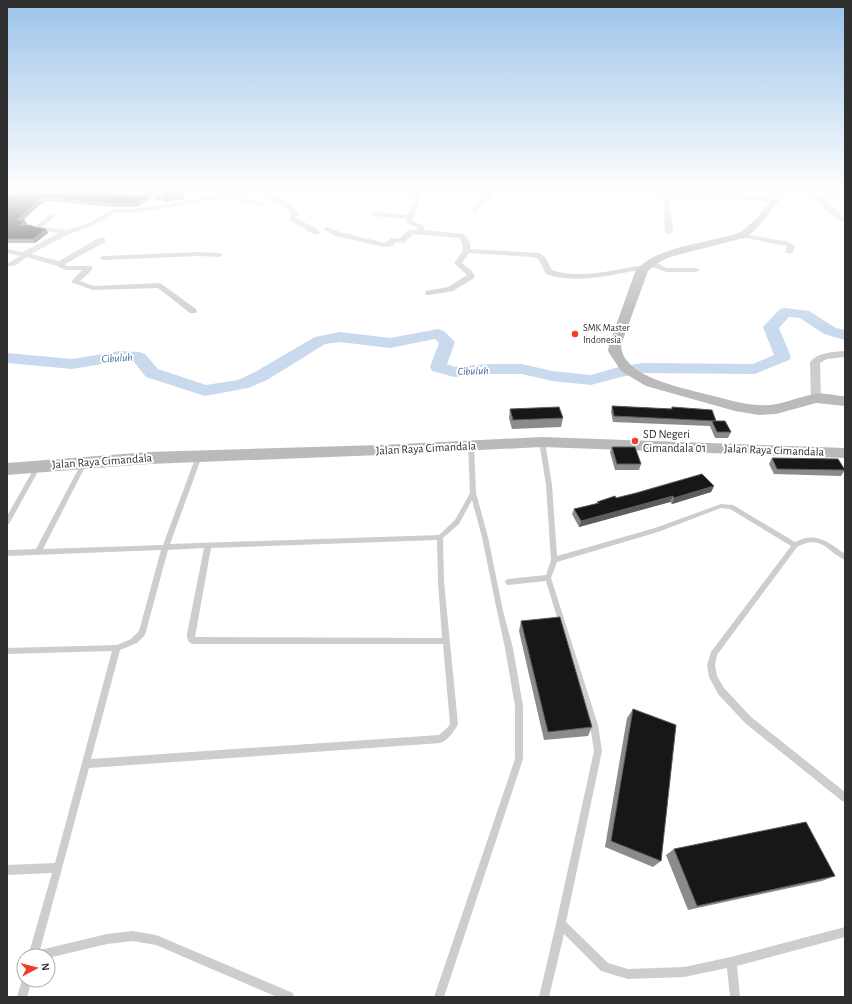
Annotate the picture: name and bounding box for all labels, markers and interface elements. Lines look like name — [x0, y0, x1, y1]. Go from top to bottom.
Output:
place label: SMK Master Indonesia — [583, 323, 631, 345]
marker: SMK Master Indonesia — [570, 329, 580, 339]
water label: Cibuluh — [101, 351, 133, 365]
water label: Cibuluh — [457, 365, 489, 377]
place label: SD Negeri Cimandala 01 — [643, 428, 706, 454]
marker: SD Negeri Cimandala 01 — [630, 436, 640, 446]
street label: Jalan Raya Cimandala — [376, 439, 477, 458]
street label: Jalan Raya Cimandala — [724, 442, 825, 459]
street label: Jalan Raya Cimandala — [51, 451, 153, 471]
north arrow — [16, 948, 56, 988]
text: N — [40, 962, 51, 971]

